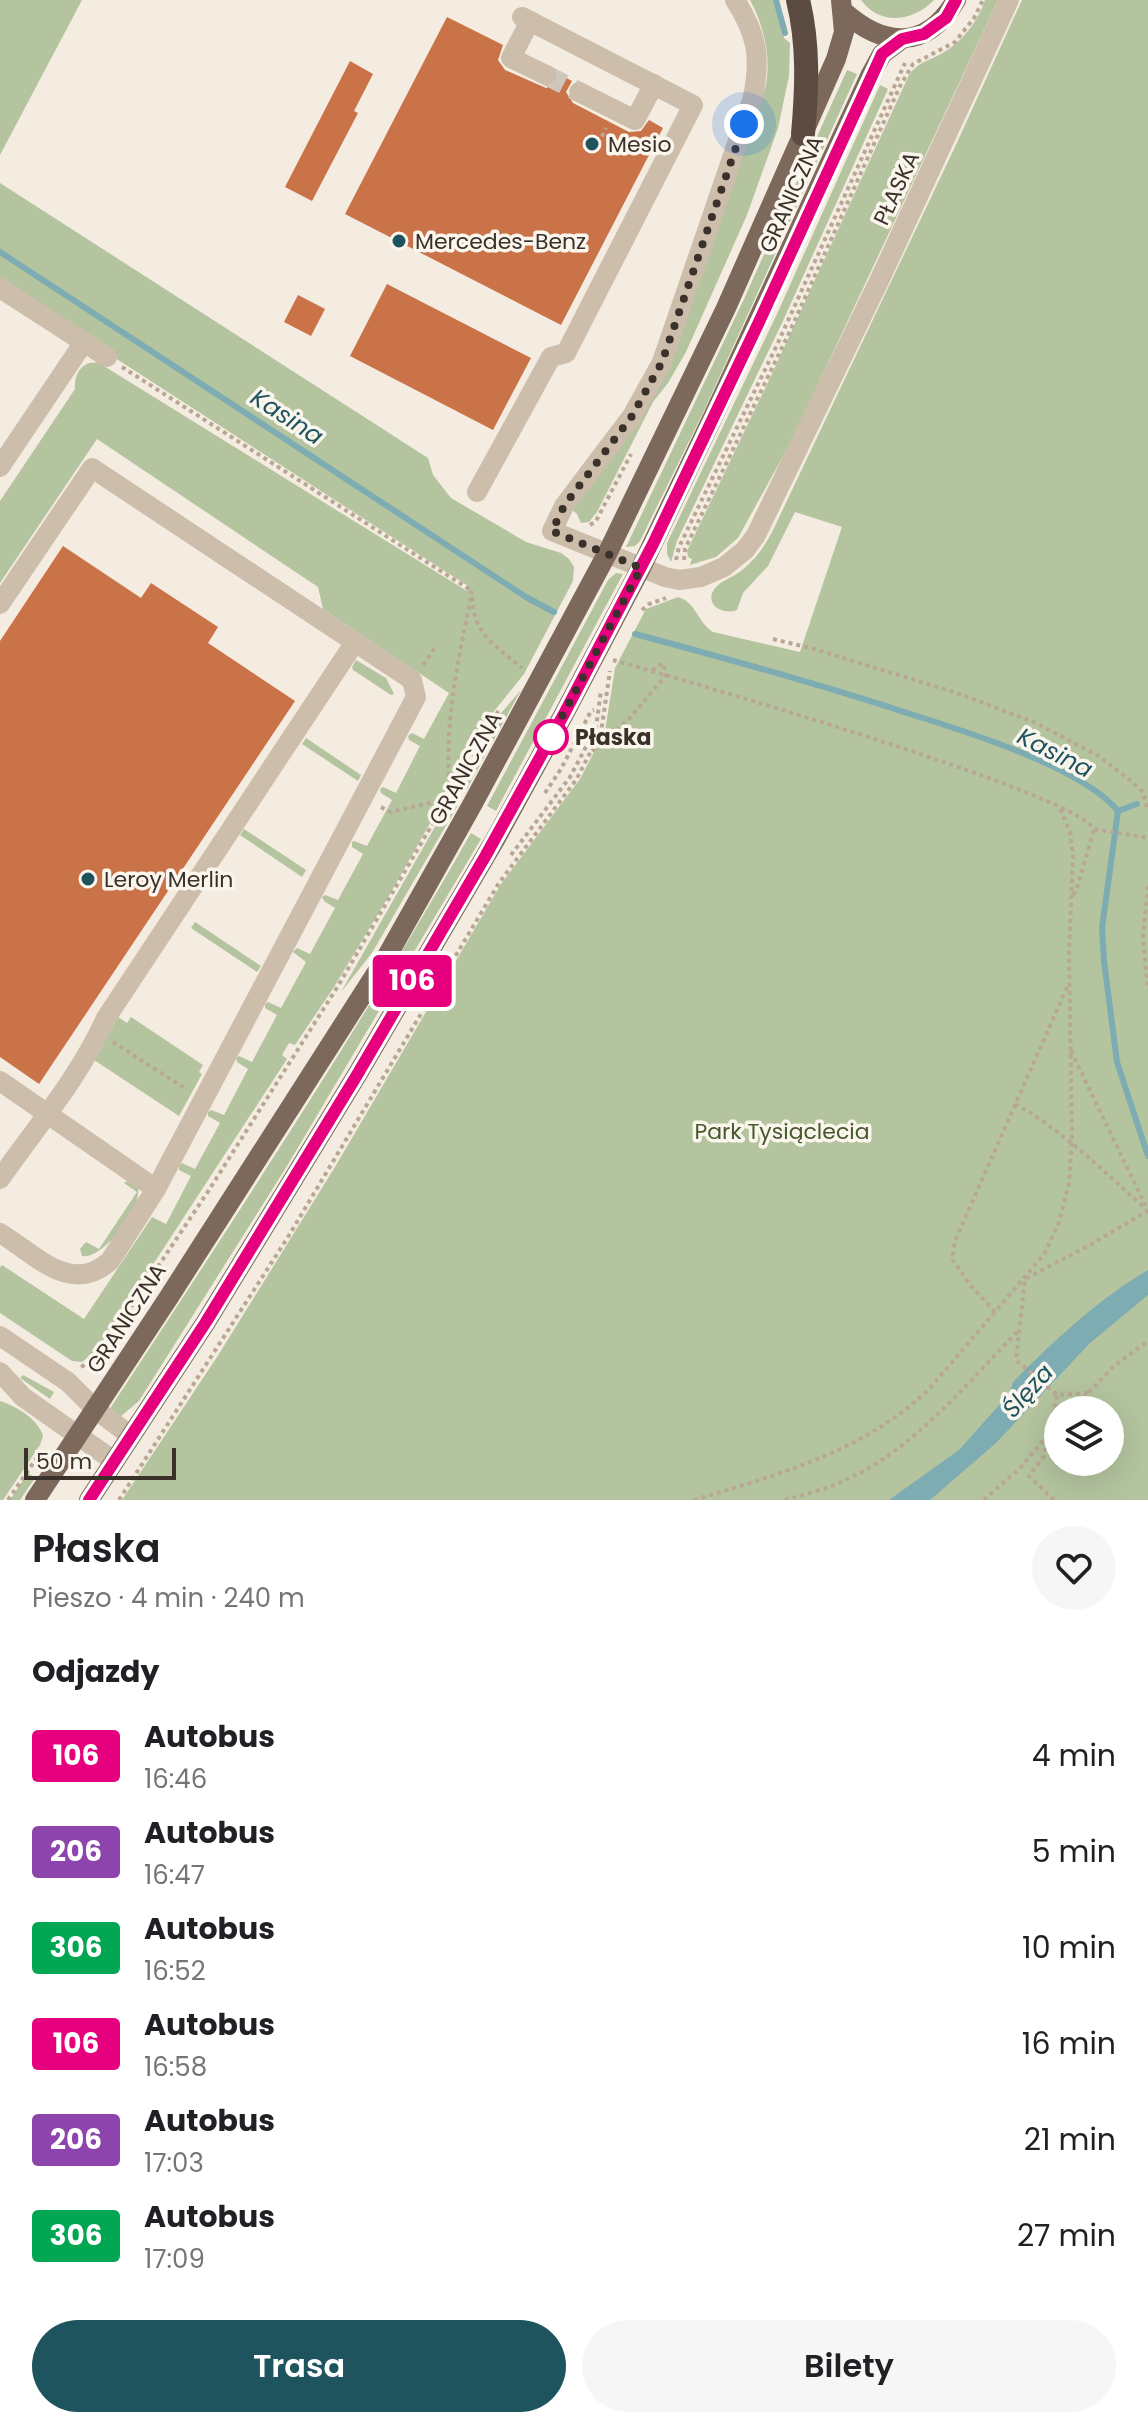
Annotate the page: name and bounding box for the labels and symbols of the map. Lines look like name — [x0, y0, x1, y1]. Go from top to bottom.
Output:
your location — [724, 104, 764, 144]
place label: Mesio — [608, 129, 672, 160]
street label: GRANICZNA — [752, 130, 831, 258]
marker: Mesio — [583, 135, 601, 153]
street label: PŁASKA — [866, 146, 927, 230]
place label: Mercedes-Benz — [415, 226, 586, 257]
marker: Mercedes-Benz — [390, 232, 408, 250]
water label: Kasina — [244, 381, 330, 452]
street label: GRANICZNA — [421, 706, 509, 831]
marker: Płaska — [534, 720, 568, 754]
water label: Kasina — [1012, 720, 1099, 786]
place label: Płaska — [575, 722, 652, 753]
place label: Leroy Merlin — [104, 864, 233, 895]
marker: Leroy Merlin — [79, 870, 97, 888]
line badge: 106 — [366, 955, 458, 1007]
park label: Park Tysiąclecia — [694, 1116, 870, 1147]
street label: GRANICZNA — [79, 1257, 174, 1379]
water label: Ślęza — [995, 1357, 1061, 1425]
scale bar — [24, 1444, 176, 1480]

